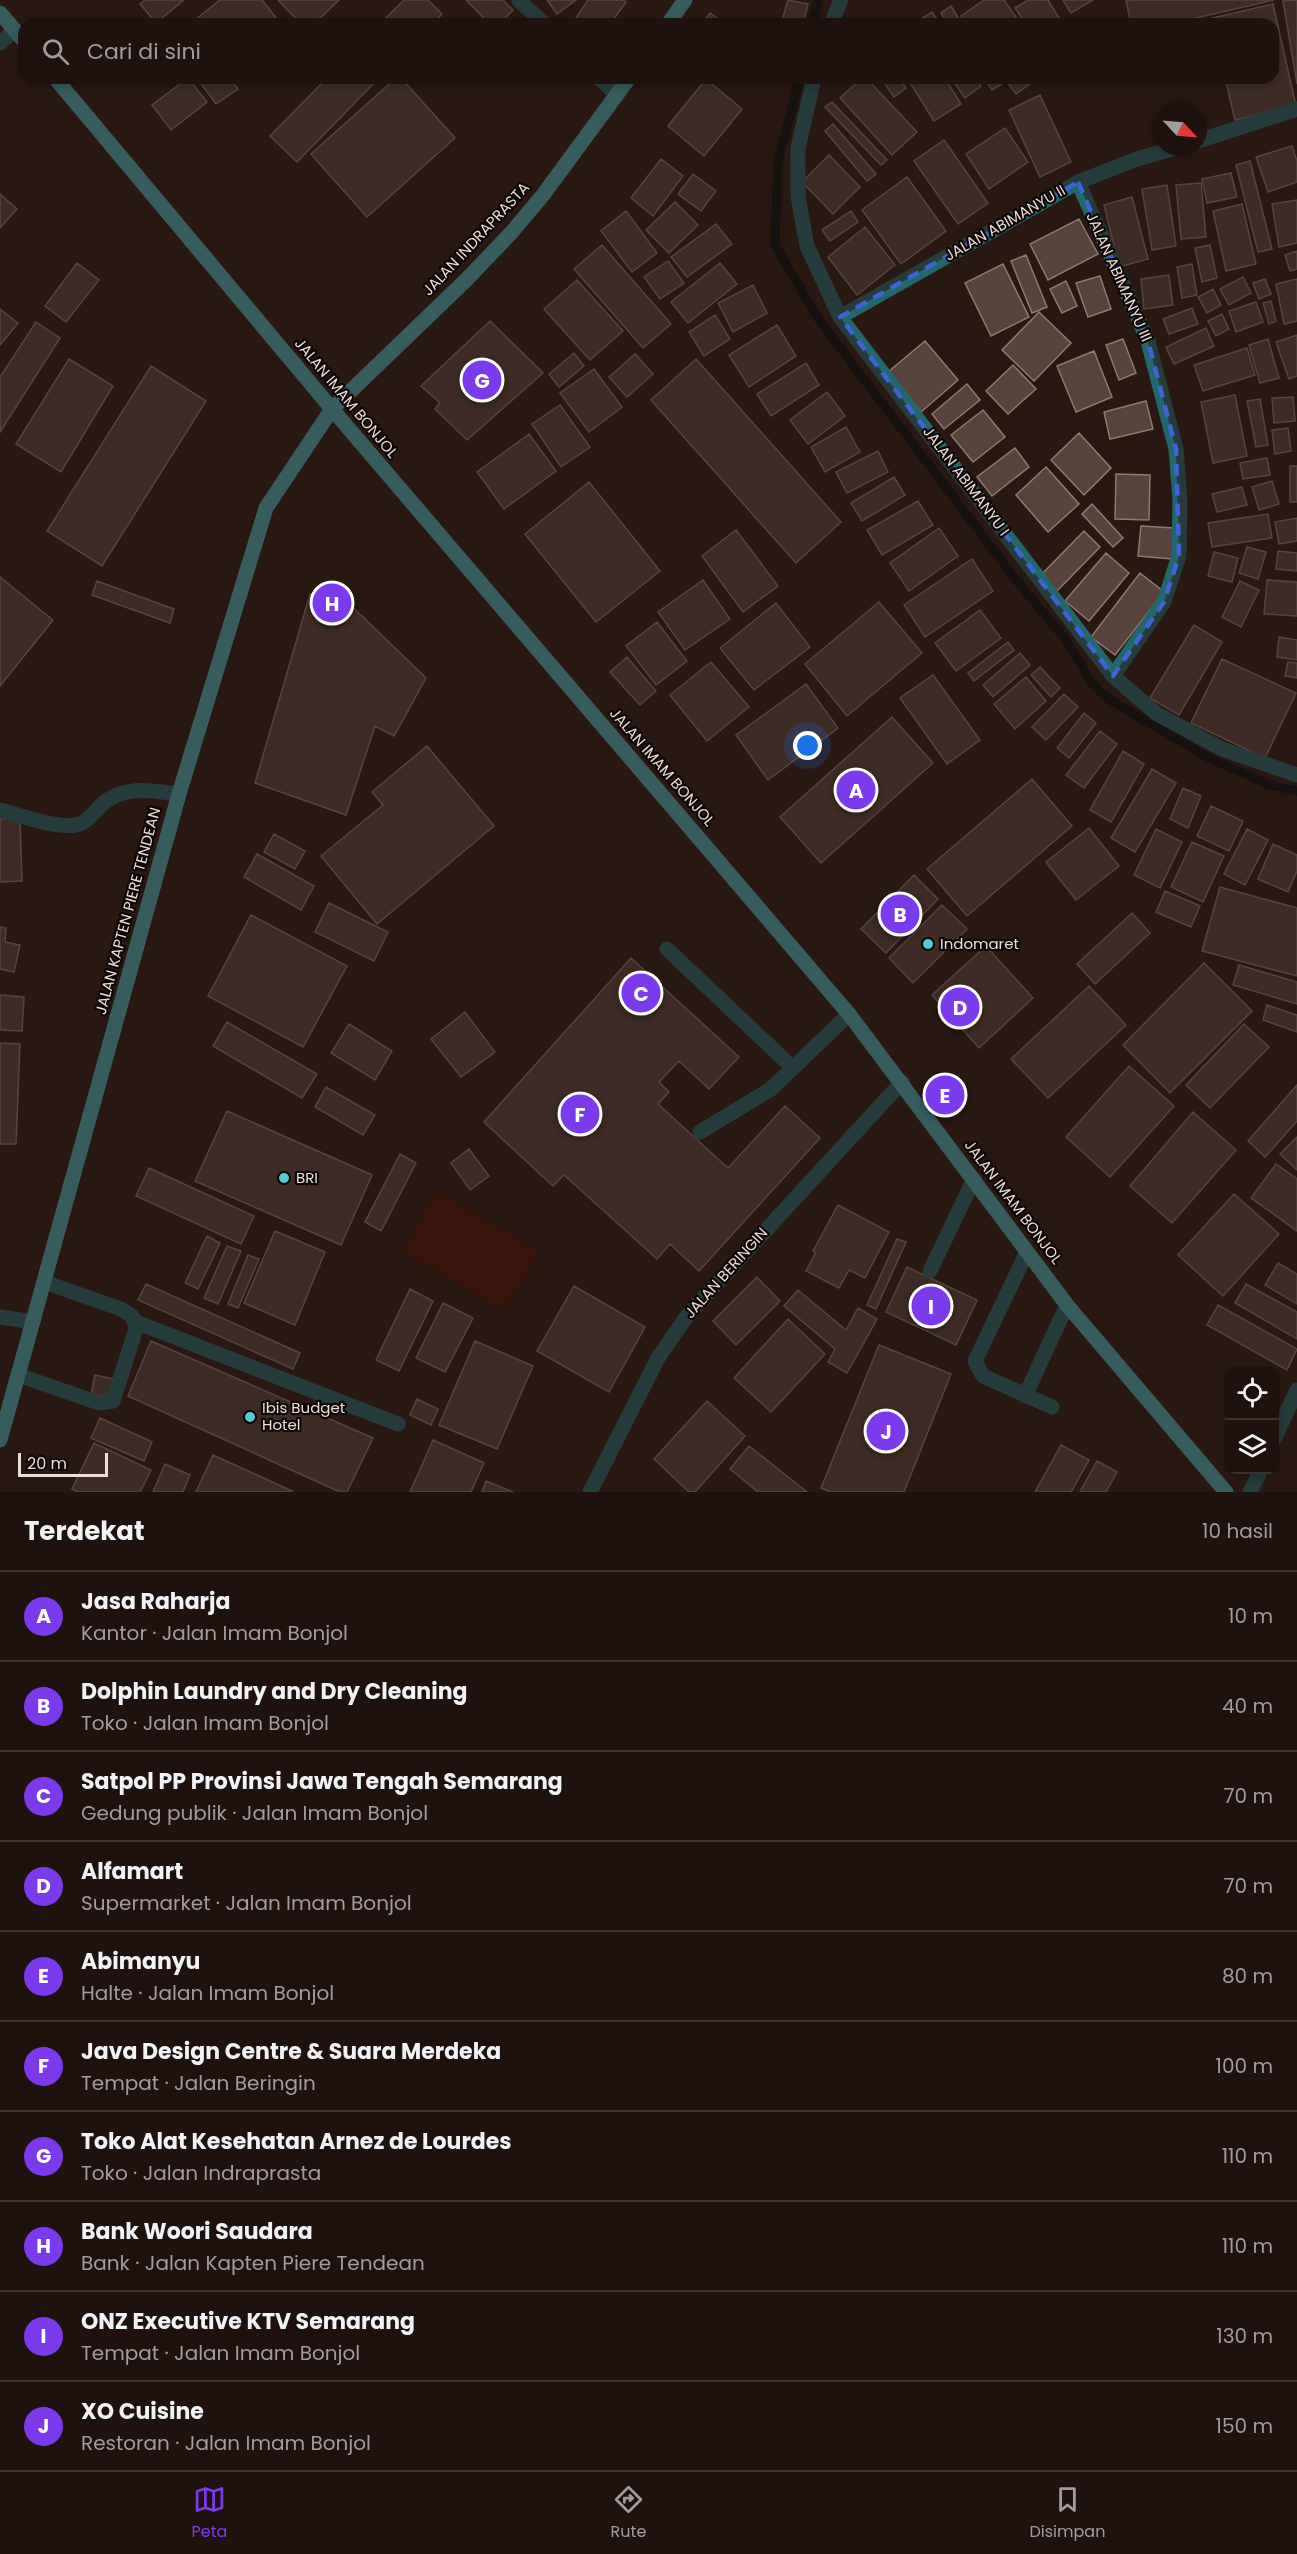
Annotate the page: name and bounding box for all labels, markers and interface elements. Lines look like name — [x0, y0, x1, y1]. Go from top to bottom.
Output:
search box — [18, 18, 1279, 84]
icon: search — [39, 35, 72, 68]
text: Cari di sini — [87, 36, 201, 67]
north arrow — [1153, 102, 1207, 156]
street label: JALAN INDRAPRASTA — [417, 177, 534, 300]
street label: JALAN ABIMANYU II — [941, 179, 1069, 266]
street label: JALAN ABIMANYU III — [1081, 209, 1157, 345]
street label: JALAN IMAM BONJOL — [290, 333, 403, 463]
pin: G — [462, 358, 502, 403]
street label: JALAN ABIMANYU I — [918, 422, 1015, 540]
pin: H — [312, 580, 352, 626]
street label: JALAN IMAM BONJOL — [605, 703, 720, 831]
your location — [793, 731, 822, 760]
pin: A — [836, 768, 876, 812]
street label: JALAN KAPTEN PIERE TENDEAN — [90, 805, 165, 1017]
pin: B — [880, 892, 920, 936]
place label: Indomaret — [940, 933, 1019, 954]
marker: Indomaret — [921, 937, 935, 951]
pin: C — [622, 970, 660, 1016]
pin: D — [940, 984, 980, 1030]
pin: E — [926, 1072, 964, 1118]
pin: F — [560, 1092, 600, 1136]
street label: JALAN IMAM BONJOL — [960, 1135, 1067, 1269]
place label: BRI — [296, 1167, 318, 1188]
marker: BRI — [277, 1171, 291, 1185]
street label: JALAN BERINGIN — [679, 1223, 772, 1323]
pin: I — [912, 1284, 950, 1328]
map controls — [1225, 1366, 1279, 1474]
button: locate — [1225, 1366, 1279, 1420]
place label: Ibis Budget Hotel — [262, 1397, 345, 1435]
pin: J — [866, 1408, 906, 1454]
marker: Ibis Budget Hotel — [243, 1410, 257, 1424]
button: layers — [1225, 1420, 1279, 1474]
scale bar — [18, 1450, 108, 1478]
text: 20 m — [27, 1452, 67, 1475]
text: Terdekat — [24, 1513, 144, 1549]
text: 10 hasil — [1202, 1517, 1273, 1545]
text: Jasa Raharja — [81, 1586, 230, 1617]
text: A — [36, 1602, 51, 1630]
text: 10 m — [1228, 1602, 1273, 1630]
text: Kantor · Jalan Imam Bonjol — [81, 1619, 348, 1647]
text: Dolphin Laundry and Dry Cleaning — [81, 1676, 467, 1707]
text: B — [37, 1692, 50, 1720]
text: 40 m — [1222, 1692, 1273, 1720]
text: Toko · Jalan Imam Bonjol — [81, 1709, 329, 1737]
text: Satpol PP Provinsi Jawa Tengah Semarang — [81, 1766, 563, 1797]
text: C — [36, 1782, 51, 1810]
text: 70 m — [1224, 1782, 1273, 1810]
text: Gedung publik · Jalan Imam Bonjol — [81, 1799, 428, 1827]
text: Alfamart — [81, 1856, 183, 1887]
text: D — [36, 1872, 51, 1900]
text: 70 m — [1224, 1872, 1273, 1900]
text: Supermarket · Jalan Imam Bonjol — [81, 1889, 412, 1917]
text: Abimanyu — [81, 1946, 200, 1977]
text: E — [38, 1962, 49, 1990]
text: 80 m — [1222, 1962, 1273, 1990]
text: Halte · Jalan Imam Bonjol — [81, 1979, 334, 2007]
text: Java Design Centre & Suara Merdeka — [81, 2036, 501, 2067]
text: F — [38, 2052, 49, 2080]
text: 100 m — [1216, 2052, 1273, 2080]
text: Tempat · Jalan Beringin — [81, 2069, 316, 2097]
text: Toko Alat Kesehatan Arnez de Lourdes — [81, 2126, 512, 2157]
text: G — [36, 2142, 51, 2170]
text: 110 m — [1222, 2142, 1273, 2170]
text: Toko · Jalan Indraprasta — [81, 2159, 321, 2187]
text: Bank Woori Saudara — [81, 2216, 313, 2247]
text: H — [36, 2232, 51, 2260]
text: 110 m — [1222, 2232, 1273, 2260]
text: Bank · Jalan Kapten Piere Tendean — [81, 2249, 425, 2277]
text: ONZ Executive KTV Semarang — [81, 2306, 415, 2337]
text: I — [41, 2322, 46, 2350]
text: 130 m — [1216, 2322, 1273, 2350]
text: Tempat · Jalan Imam Bonjol — [81, 2339, 360, 2367]
text: XO Cuisine — [81, 2396, 204, 2427]
text: J — [38, 2412, 49, 2440]
text: 150 m — [1216, 2412, 1273, 2440]
text: Restoran · Jalan Imam Bonjol — [81, 2429, 371, 2457]
tab: Peta — [192, 2483, 227, 2544]
tab: Rute — [611, 2483, 646, 2544]
tab: Disimpan — [1030, 2483, 1105, 2544]

